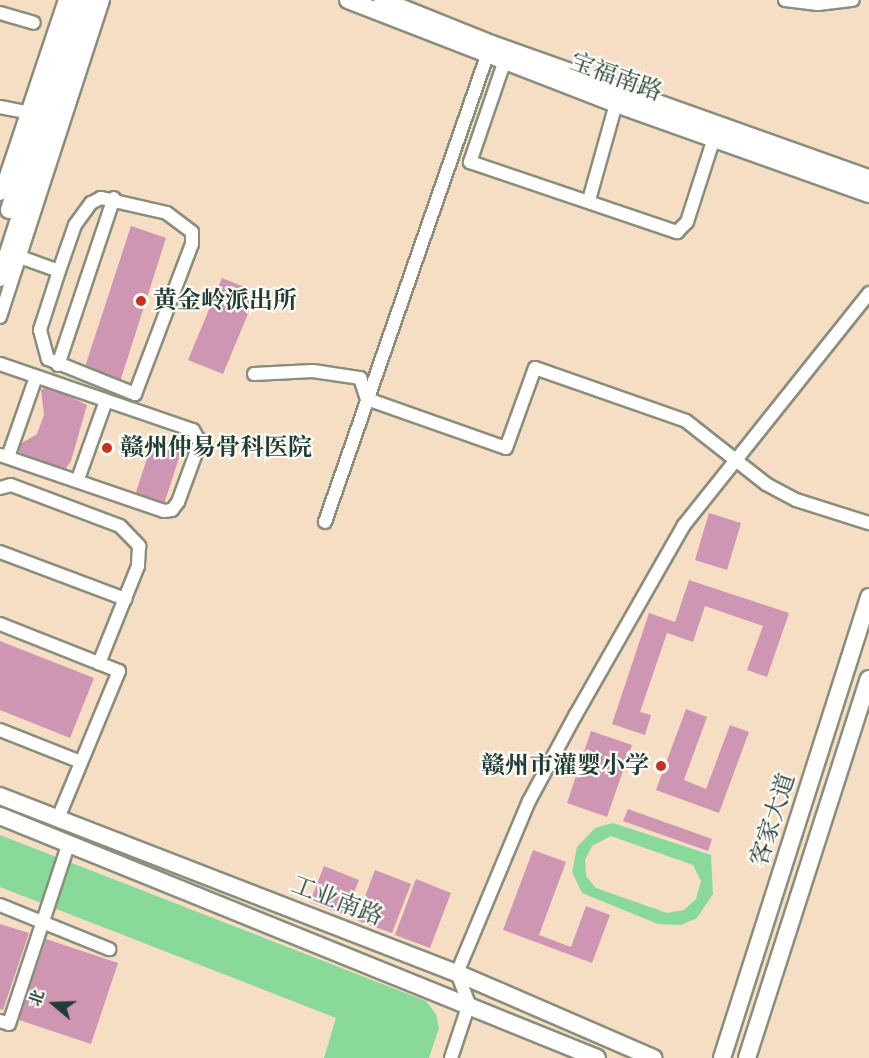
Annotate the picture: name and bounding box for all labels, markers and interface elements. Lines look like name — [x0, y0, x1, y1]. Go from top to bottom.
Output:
street label: 宝福南路 — [566, 47, 666, 107]
place label: 黄金岭派出所 — [153, 287, 297, 315]
marker: 黄金岭派出所 — [134, 294, 148, 308]
place label: 赣州仲易骨科医院 — [120, 434, 312, 462]
marker: 赣州仲易骨科医院 — [98, 439, 116, 457]
place label: 赣州市灌婴小学 — [481, 752, 649, 780]
marker: 赣州市灌婴小学 — [654, 759, 668, 773]
street label: 客家大道 — [744, 770, 802, 870]
street label: 工业南路 — [287, 870, 387, 932]
north arrow — [24, 974, 84, 1034]
text: 北 — [25, 987, 48, 1009]

